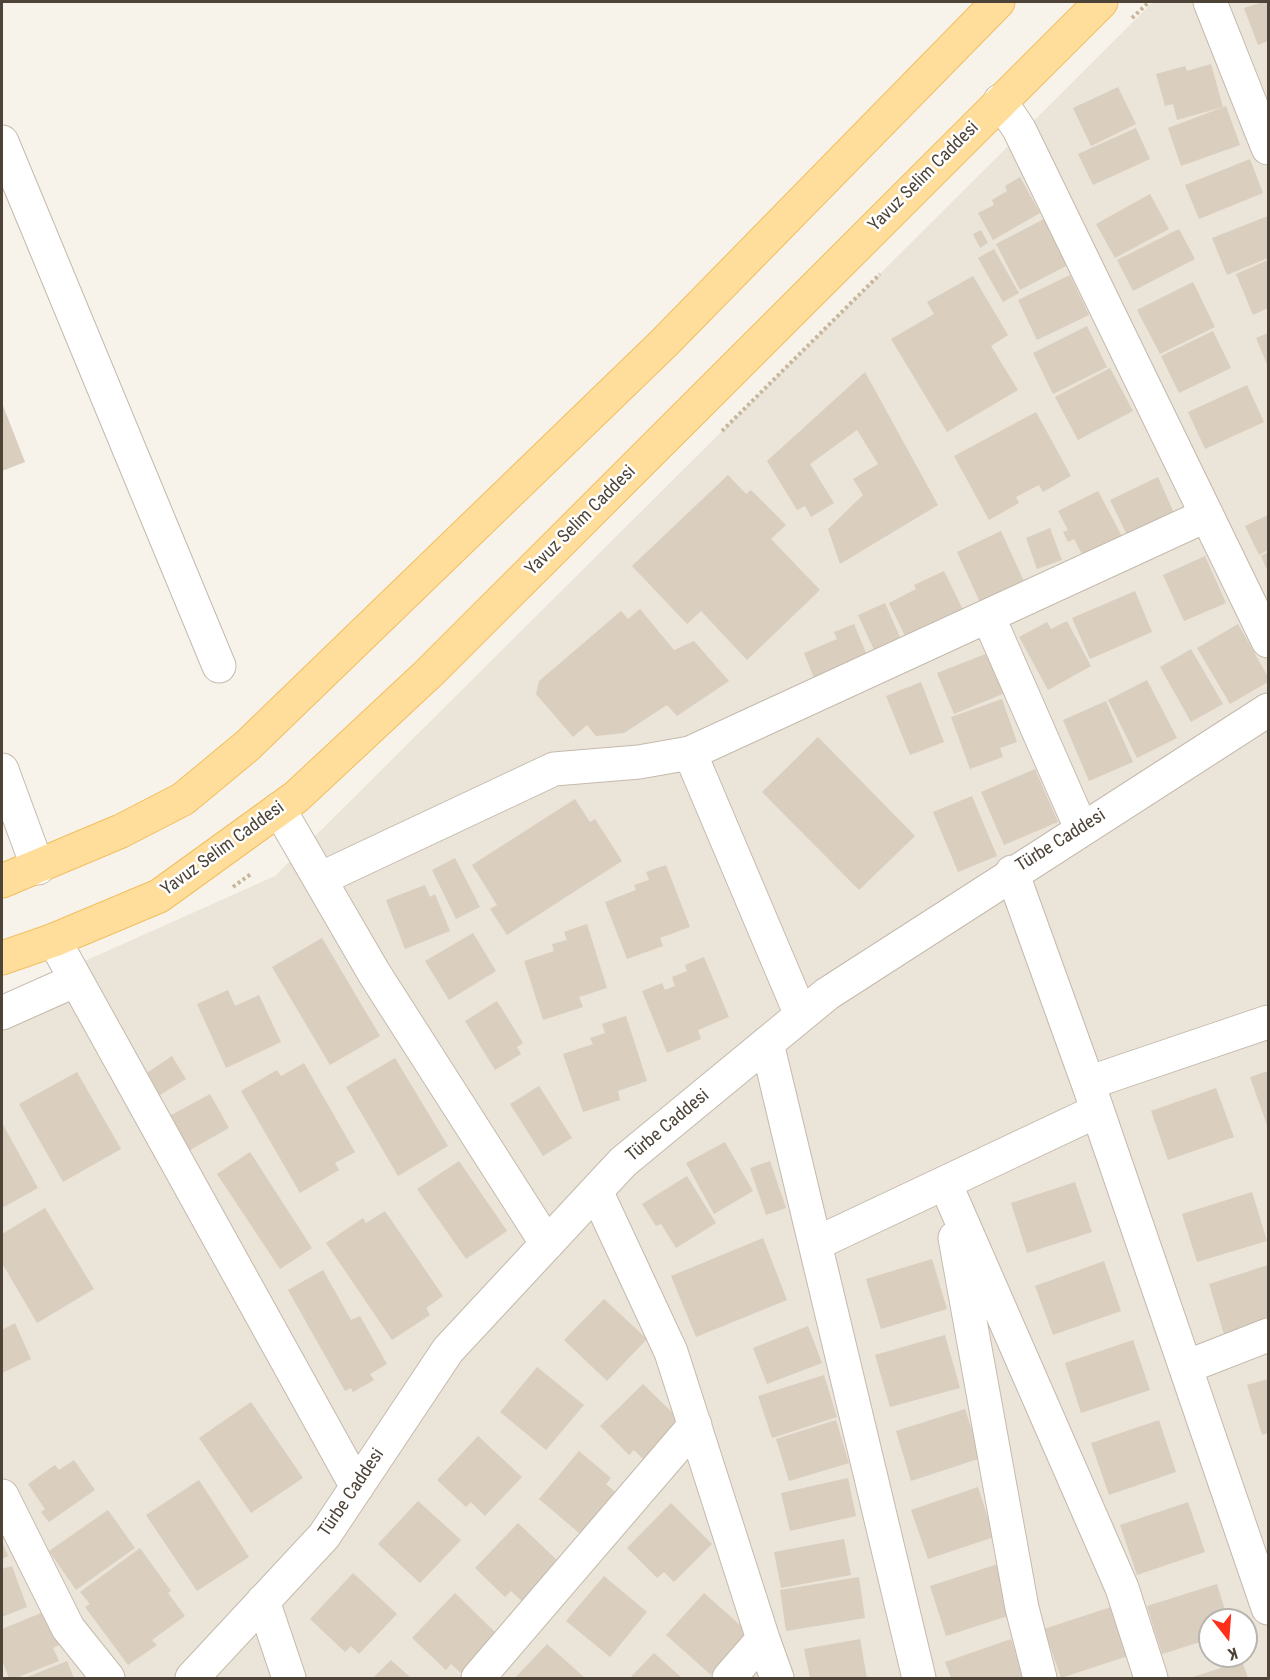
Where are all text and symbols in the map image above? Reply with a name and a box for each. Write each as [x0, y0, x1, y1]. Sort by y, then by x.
street label: Yavuz Selim Caddesi [864, 117, 984, 237]
street label: Yavuz Selim Caddesi [521, 461, 641, 581]
street label: Yavuz Selim Caddesi [157, 797, 289, 901]
street label: Türbe Caddesi [1012, 805, 1110, 877]
street label: Türbe Caddesi [622, 1085, 714, 1167]
street label: Türbe Caddesi [315, 1445, 389, 1541]
north arrow [1198, 1608, 1258, 1668]
text: K [1226, 1643, 1240, 1664]

